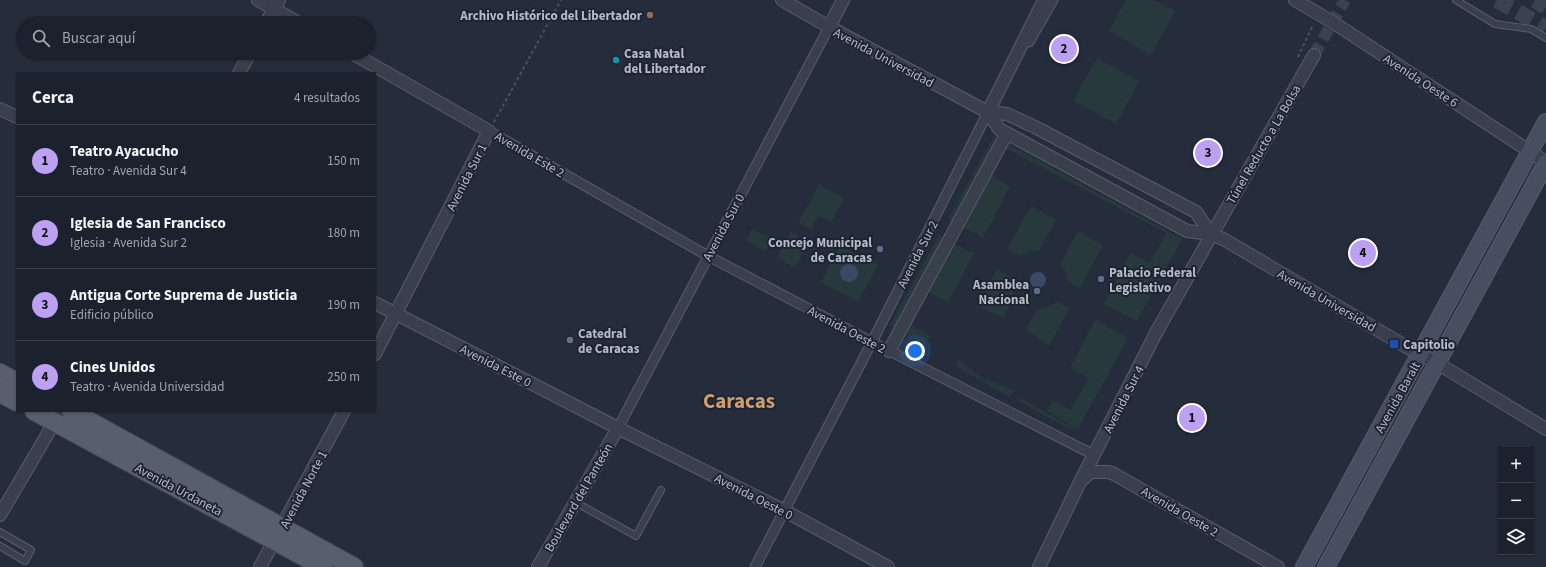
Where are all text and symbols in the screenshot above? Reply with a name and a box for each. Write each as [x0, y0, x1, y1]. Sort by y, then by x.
place label: Archivo Histórico del Libertador [459, 7, 643, 25]
marker: Archivo Histórico del Libertador [645, 10, 655, 20]
search box [16, 16, 376, 60]
street label: Avenida Universidad [830, 24, 937, 92]
icon: search [30, 27, 52, 49]
text: Buscar aquí [62, 28, 135, 49]
pin: 2 [1051, 34, 1077, 64]
place label: Casa Natal del Libertador [624, 45, 706, 78]
street label: Avenida Oeste 6 [1379, 50, 1461, 112]
marker: Casa Natal del Libertador [611, 55, 621, 65]
street label: Túnel Reducto a La Bolsa [1222, 81, 1305, 208]
text: Cerca [32, 86, 74, 110]
text: 4 resultados [294, 89, 360, 107]
street label: Avenida Este 2 [491, 128, 568, 182]
pin: 3 [1195, 138, 1221, 168]
text: Teatro Ayacucho [70, 141, 179, 162]
street label: Avenida Sur 1 [442, 141, 492, 214]
text: 1 [42, 152, 48, 170]
text: 150 m [327, 152, 360, 170]
text: Teatro · Avenida Sur 4 [70, 162, 187, 180]
street label: Avenida Sur 0 [699, 191, 749, 264]
text: Iglesia de San Francisco [70, 213, 226, 234]
street label: Avenida Sur 2 [893, 218, 943, 291]
text: 2 [42, 224, 48, 242]
text: 180 m [327, 224, 360, 242]
text: Iglesia · Avenida Sur 2 [70, 234, 187, 252]
place label: Concejo Municipal de Caracas [768, 234, 872, 267]
pin: 4 [1350, 238, 1376, 268]
marker: Concejo Municipal de Caracas [875, 244, 885, 254]
place label: Palacio Federal Legislativo [1109, 264, 1196, 297]
street label: Avenida Universidad [1274, 265, 1379, 337]
marker: Palacio Federal Legislativo [1096, 274, 1106, 284]
place label: Asamblea Nacional [972, 276, 1029, 309]
text: Antigua Corte Suprema de Justicia [70, 285, 297, 306]
marker: Asamblea Nacional [1032, 286, 1042, 296]
text: 3 [42, 296, 48, 314]
text: 190 m [327, 296, 360, 314]
street label: Avenida Oeste 2 [804, 302, 889, 358]
text: Edificio público [70, 306, 154, 324]
place label: Catedral de Caracas [578, 325, 640, 358]
marker: Catedral de Caracas [565, 335, 575, 345]
place label: Capitolio [1403, 336, 1455, 354]
marker: Capitolio [1388, 338, 1400, 350]
street label: Avenida Este 0 [457, 340, 534, 392]
your location [905, 341, 925, 361]
text: Cines Unidos [70, 357, 155, 378]
street label: Avenida Baralt [1371, 358, 1425, 436]
street label: Avenida Sur 4 [1099, 362, 1149, 436]
text: 4 [42, 368, 48, 386]
text: 250 m [327, 368, 360, 386]
text: Teatro · Avenida Universidad [70, 378, 224, 396]
district label: Caracas [703, 386, 775, 416]
pin: 1 [1179, 403, 1205, 433]
street label: Boulevard del Panteón [540, 440, 617, 555]
street label: Avenida Norte 1 [276, 447, 332, 532]
map controls [1498, 447, 1534, 555]
button: + [1498, 447, 1534, 483]
street label: Avenida Urdaneta [132, 459, 225, 521]
street label: Avenida Oeste 0 [711, 469, 796, 524]
street label: Avenida Oeste 2 [1138, 483, 1221, 541]
button: − [1498, 483, 1534, 519]
button: layers [1498, 519, 1534, 555]

